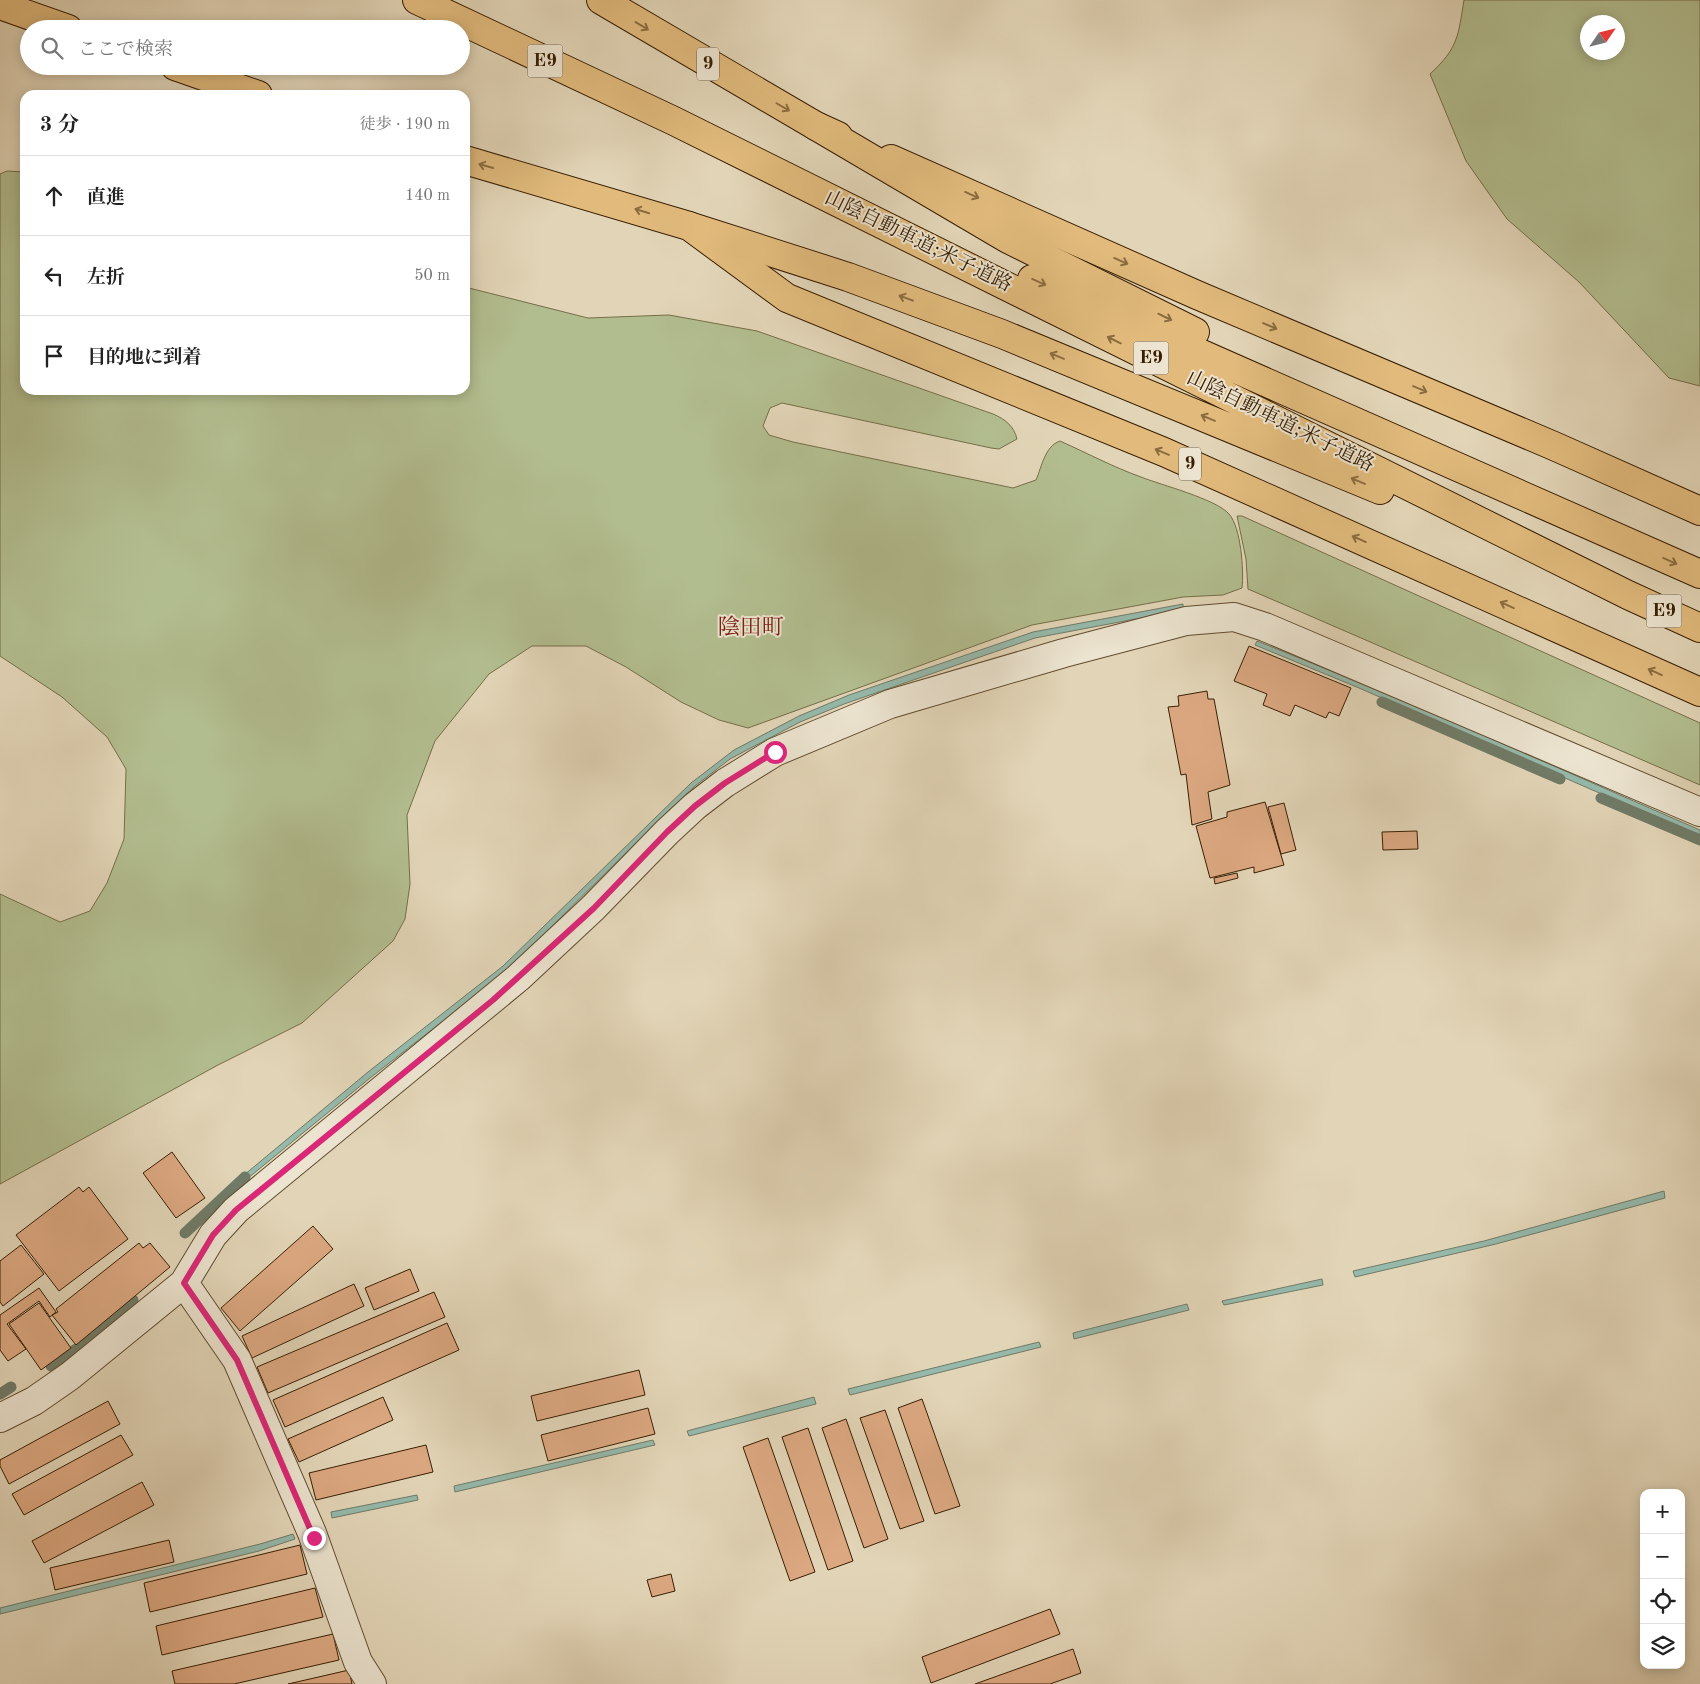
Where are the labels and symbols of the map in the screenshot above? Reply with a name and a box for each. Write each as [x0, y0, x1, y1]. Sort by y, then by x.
north arrow [1580, 15, 1625, 60]
one-way arrow [634, 21, 648, 31]
road number: E9 [528, 44, 562, 78]
road number: 9 [697, 48, 719, 80]
one-way arrow [775, 102, 789, 112]
one-way arrow [479, 160, 495, 170]
street label: 山陰自動車道;米子道路 [821, 186, 1016, 296]
one-way arrow [964, 191, 979, 201]
one-way arrow [635, 206, 651, 216]
one-way arrow [1113, 257, 1128, 267]
one-way arrow [1031, 278, 1046, 287]
one-way arrow [898, 293, 914, 302]
one-way arrow [1158, 312, 1173, 322]
one-way arrow [1262, 321, 1277, 331]
one-way arrow [1107, 335, 1122, 345]
road number: E9 [1134, 342, 1168, 374]
one-way arrow [1050, 351, 1065, 361]
street label: 山陰自動車道;米子道路 [1183, 366, 1378, 476]
one-way arrow [1412, 385, 1427, 395]
one-way arrow [1201, 412, 1216, 422]
one-way arrow [1155, 446, 1170, 456]
road number: 9 [1179, 448, 1201, 480]
one-way arrow [1350, 475, 1365, 484]
one-way arrow [1352, 534, 1367, 544]
one-way arrow [1662, 556, 1677, 566]
road number: E9 [1646, 594, 1682, 628]
one-way arrow [1500, 600, 1515, 610]
district label: 陰田町 [718, 615, 784, 639]
one-way arrow [1648, 666, 1663, 676]
route start [764, 741, 787, 764]
route end [303, 1527, 326, 1550]

